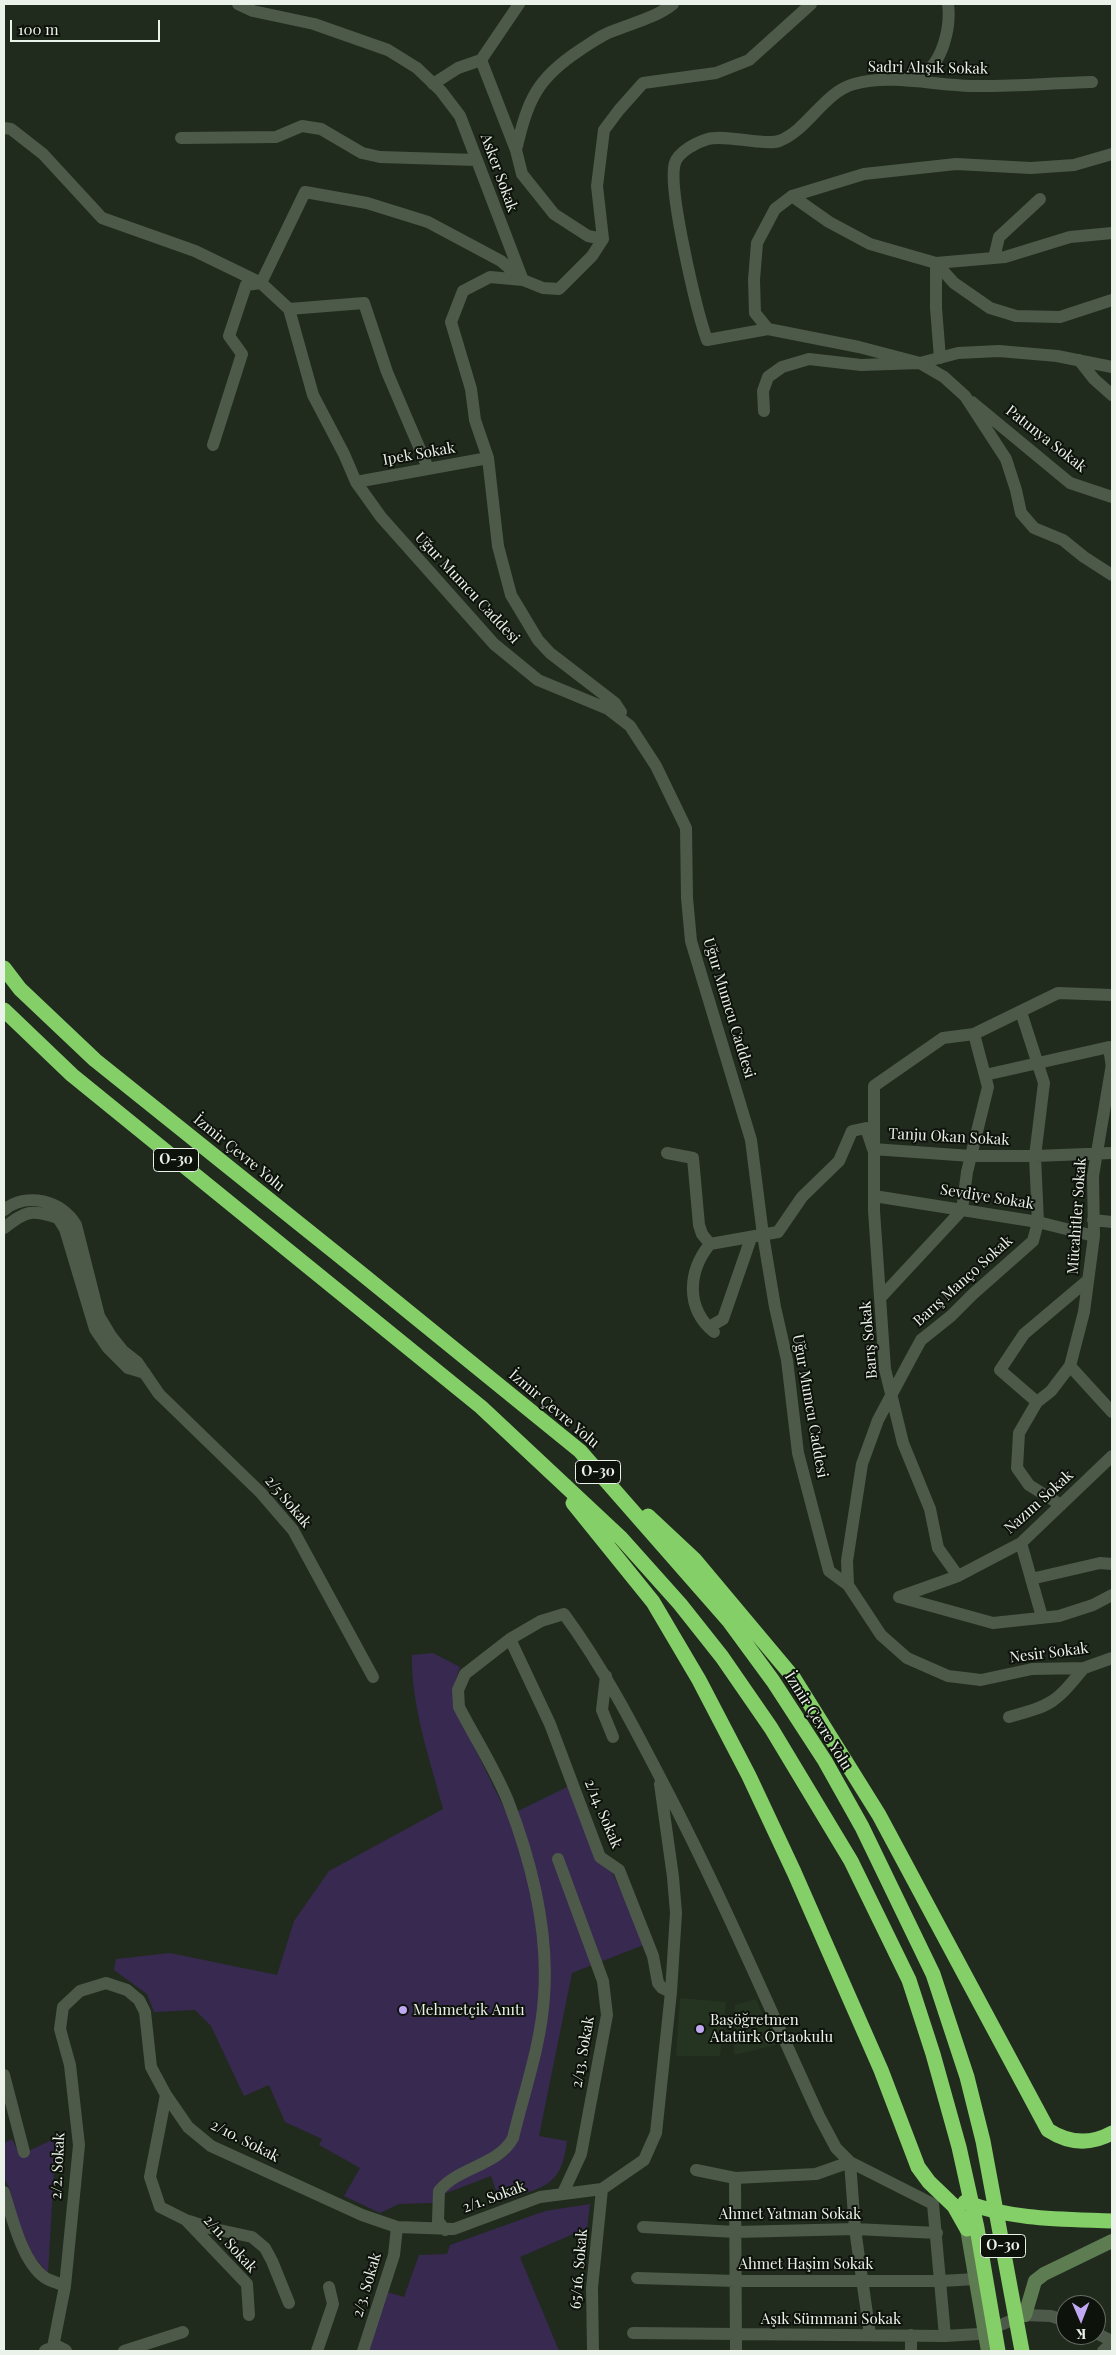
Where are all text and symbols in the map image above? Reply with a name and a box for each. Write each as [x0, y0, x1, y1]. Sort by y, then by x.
scale bar [12, 10, 162, 42]
text: 100 m [18, 19, 59, 39]
street label: Sadri Alışık Sokak [868, 58, 988, 78]
street label: Asker Sokak [477, 131, 521, 215]
street label: Patunya Sokak [1002, 402, 1090, 476]
street label: Ipek Sokak [381, 439, 457, 469]
street label: Uğur Mumcu Caddesi [411, 529, 523, 647]
street label: Uğur Mumcu Caddesi [699, 936, 759, 1080]
street label: İzmir Çevre Yolu [190, 1111, 288, 1195]
street label: Tanju Okan Sokak [888, 1125, 1010, 1149]
road number: O-30 [154, 1148, 198, 1172]
street label: Mücahitler Sokak [1064, 1157, 1090, 1275]
street label: Sevdiye Sokak [939, 1181, 1035, 1213]
street label: Barış Manço Sokak [910, 1232, 1016, 1330]
street label: Barış Sokak [857, 1300, 881, 1380]
street label: Uğur Mumcu Caddesi [789, 1333, 831, 1479]
street label: İzmir Çevre Yolu [505, 1366, 603, 1452]
road number: O-30 [576, 1460, 620, 1484]
street label: Nazım Sokak [1001, 1466, 1077, 1538]
street label: 2/5 Sokak [261, 1472, 315, 1532]
street label: Nesir Sokak [1008, 1639, 1090, 1667]
street label: İzmir Çevre Yolu [781, 1669, 855, 1773]
street label: 2/14. Sokak [580, 1777, 626, 1851]
place label: Mehmetçik Anıtı [413, 2001, 525, 2019]
marker: Mehmetçik Anıtı [397, 2004, 409, 2016]
place label: Başöğretmen Atatürk Ortaokulu [710, 2011, 833, 2046]
street label: 2/13. Sokak [568, 2015, 598, 2089]
marker: Başöğretmen Atatürk Ortaokulu [694, 2023, 706, 2035]
street label: 2/10. Sokak [208, 2116, 282, 2166]
street label: 2/2. Sokak [47, 2132, 69, 2200]
street label: 2/1. Sokak [460, 2177, 528, 2217]
street label: Ahmet Yatman Sokak [719, 2205, 861, 2223]
street label: 2/11. Sokak [199, 2211, 261, 2277]
street label: 65/16. Sokak [567, 2228, 591, 2310]
road number: O-30 [980, 2234, 1026, 2258]
street label: 2/3. Sokak [349, 2250, 385, 2320]
street label: Ahmet Haşim Sokak [738, 2255, 874, 2273]
north arrow [1056, 2295, 1106, 2345]
street label: Aşık Sümmani Sokak [761, 2310, 901, 2328]
text: K [1076, 2325, 1086, 2344]

